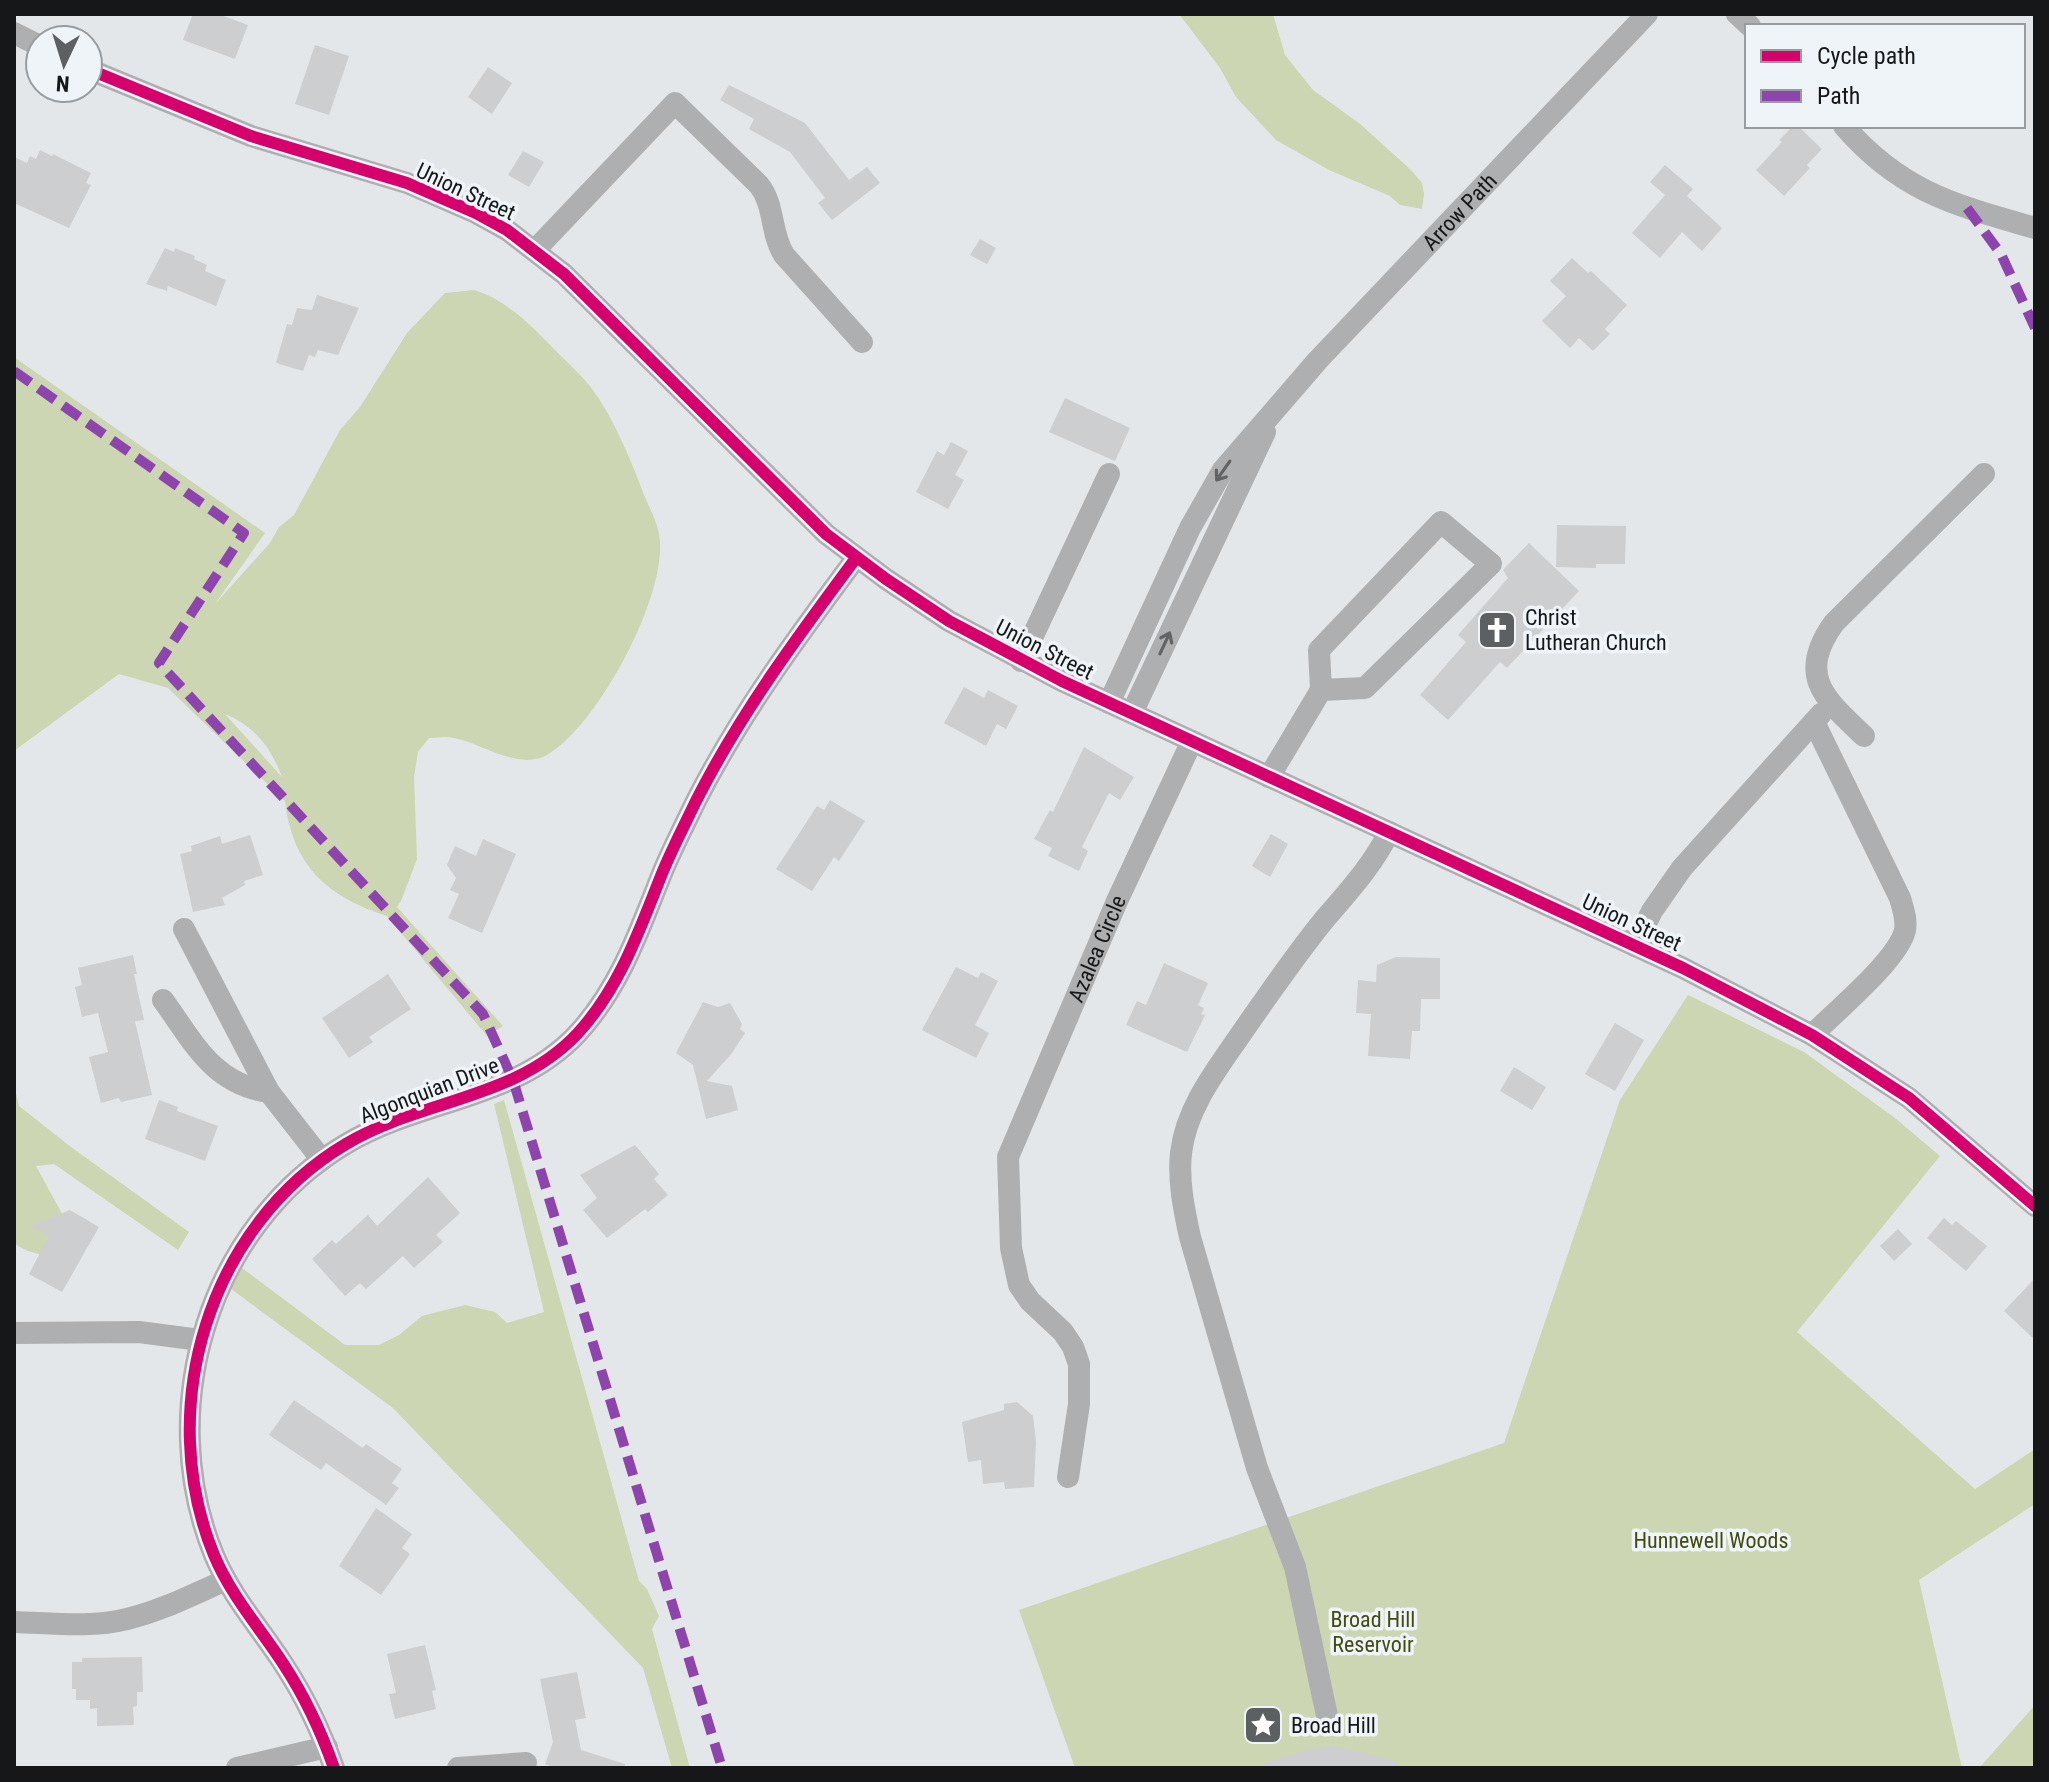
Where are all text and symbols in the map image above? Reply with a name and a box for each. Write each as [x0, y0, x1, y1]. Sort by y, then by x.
north arrow [24, 24, 104, 104]
legend [1745, 24, 2025, 128]
text: Cycle path [1817, 42, 1916, 70]
text: N [55, 71, 70, 96]
text: Path [1817, 82, 1860, 110]
street label: Union Street [412, 158, 519, 225]
street label: Arrow Path [1418, 168, 1502, 255]
one-way arrow [1215, 460, 1232, 482]
place label: Christ Lutheran Church [1525, 605, 1667, 655]
church icon: Christ Lutheran Church [1476, 609, 1518, 651]
street label: Union Street [992, 614, 1098, 685]
one-way arrow [1158, 631, 1173, 655]
street label: Union Street [1578, 889, 1685, 956]
street label: Azalea Circle [1063, 892, 1131, 1006]
street label: Algonquian Drive [356, 1052, 502, 1128]
park label: Hunnewell Woods [1633, 1528, 1789, 1553]
park label: Broad Hill Reservoir [1331, 1607, 1415, 1657]
place icon: Broad Hill [1242, 1704, 1284, 1746]
place label: Broad Hill [1291, 1713, 1376, 1738]

